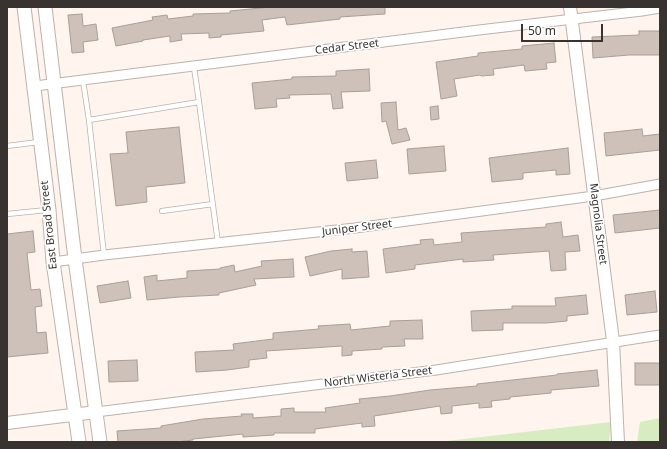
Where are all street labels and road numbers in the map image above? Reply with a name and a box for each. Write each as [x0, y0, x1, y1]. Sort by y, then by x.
street label: Cedar Street [314, 37, 380, 57]
street label: East Broad Street [38, 180, 60, 270]
street label: Magnolia Street [586, 183, 610, 265]
street label: Juniper Street [321, 217, 393, 239]
street label: North Wisteria Street [323, 364, 433, 390]

